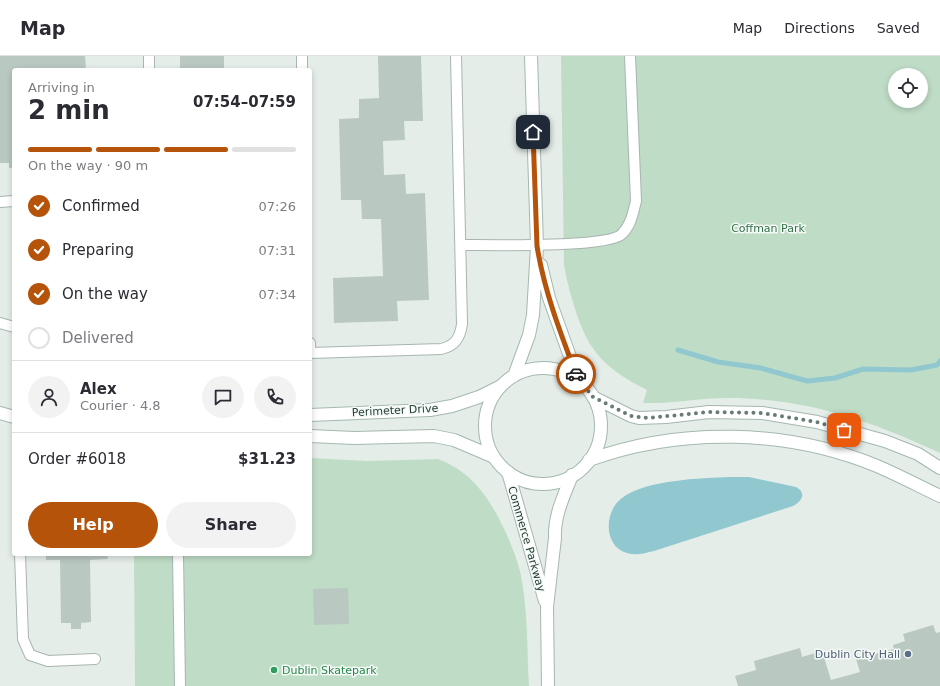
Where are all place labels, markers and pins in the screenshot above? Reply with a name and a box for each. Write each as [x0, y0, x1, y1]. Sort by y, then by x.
pin [516, 115, 550, 149]
pin [827, 413, 861, 447]
place label: Dublin City Hall [815, 648, 900, 661]
marker: Dublin City Hall [903, 649, 913, 659]
place label: Dublin Skatepark [282, 664, 377, 677]
marker: Dublin Skatepark [269, 665, 279, 675]

